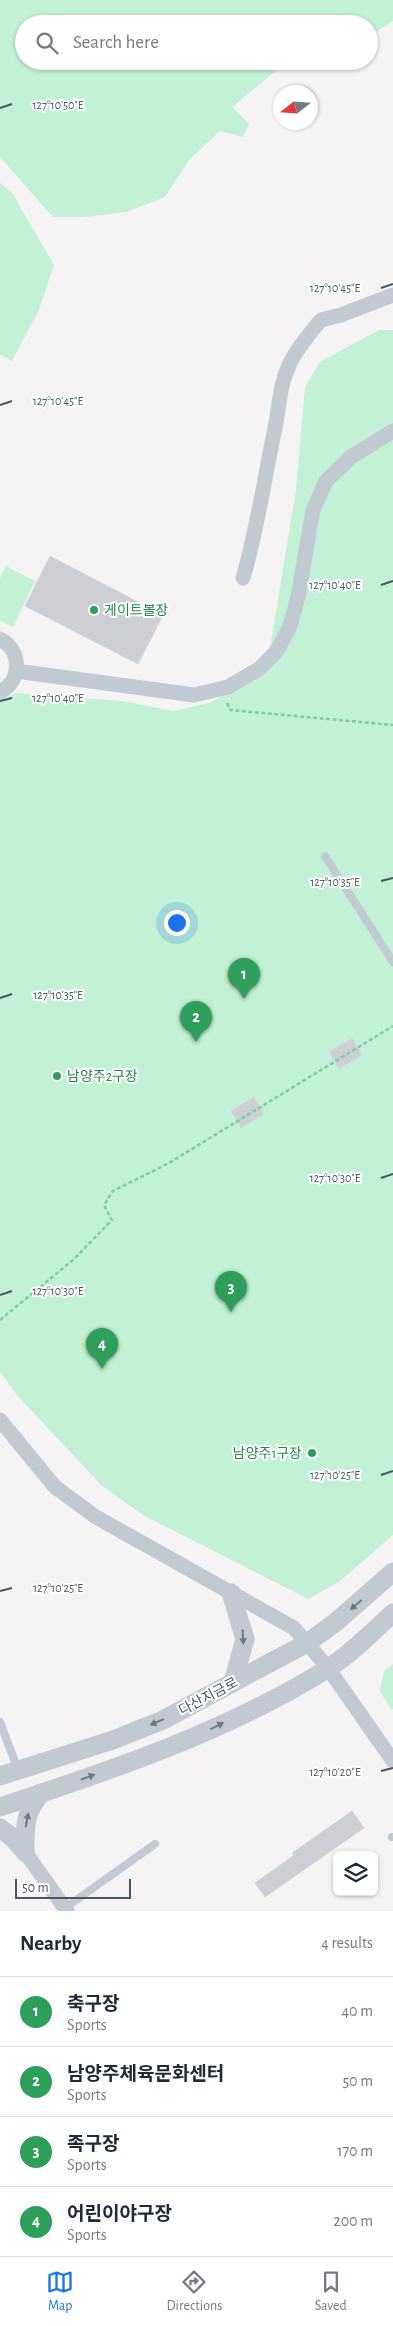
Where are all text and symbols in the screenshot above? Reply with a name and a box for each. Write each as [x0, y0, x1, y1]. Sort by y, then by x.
search box [15, 15, 378, 70]
icon: search [33, 29, 61, 57]
text: Search here [73, 33, 159, 52]
north arrow [273, 85, 318, 130]
text: 127°10'50"E [32, 99, 84, 111]
text: 127°10'45"E [310, 282, 360, 294]
text: 127°10'45"E [33, 395, 83, 407]
text: 127°10'40"E [309, 579, 361, 591]
place label: 게이트볼장 [104, 603, 169, 618]
marker: 게이트볼장 [88, 604, 100, 616]
text: 127°10'40"E [32, 692, 84, 704]
text: 127°10'35"E [310, 876, 360, 888]
your location [164, 910, 190, 936]
pin: 1 [228, 958, 260, 999]
text: 127°10'35"E [33, 989, 83, 1001]
pin: 2 [180, 1001, 212, 1042]
place label: 남양주2구장 [67, 1069, 138, 1084]
marker: 남양주2구장 [51, 1070, 63, 1082]
text: 127°10'30"E [310, 1172, 361, 1184]
pin: 3 [215, 1271, 247, 1312]
text: 127°10'30"E [33, 1285, 84, 1297]
pin: 4 [86, 1328, 118, 1369]
place label: 남양주1구장 [233, 1446, 302, 1461]
marker: 남양주1구장 [306, 1447, 318, 1459]
text: 127°10'25"E [310, 1469, 360, 1481]
text: 127°10'25"E [33, 1582, 83, 1594]
one-way arrow [350, 1599, 363, 1610]
one-way arrow [240, 1630, 248, 1646]
street label: 다산지금로 [176, 1675, 240, 1718]
one-way arrow [150, 1719, 164, 1727]
one-way arrow [210, 1722, 224, 1730]
text: 127°10'20"E [309, 1766, 361, 1778]
one-way arrow [80, 1773, 95, 1780]
one-way arrow [23, 1812, 31, 1828]
map controls [333, 1851, 378, 1896]
button: layers [333, 1851, 378, 1896]
scale bar [15, 1876, 131, 1899]
text: 50 m [22, 1881, 49, 1895]
text: Nearby [20, 1933, 81, 1954]
text: 4 results [321, 1935, 373, 1951]
text: 축구장 [67, 1995, 119, 2014]
text: 1 [33, 2003, 39, 2019]
text: 40 m [341, 2003, 373, 2019]
text: Sports [67, 2017, 107, 2033]
text: 남양주체육문화센터 [67, 2065, 224, 2084]
text: 2 [32, 2073, 40, 2089]
text: 50 m [342, 2073, 373, 2089]
text: Sports [67, 2087, 107, 2103]
text: 족구장 [67, 2135, 119, 2154]
text: 3 [33, 2143, 39, 2159]
text: 170 m [337, 2143, 373, 2159]
text: Sports [67, 2157, 107, 2173]
text: 어린이야구장 [67, 2205, 172, 2224]
text: 4 [32, 2213, 40, 2229]
text: 200 m [333, 2213, 373, 2229]
text: Sports [67, 2227, 107, 2243]
tab: Map [46, 2268, 74, 2315]
tab: Directions [167, 2268, 222, 2315]
tab: Saved [315, 2268, 347, 2315]

